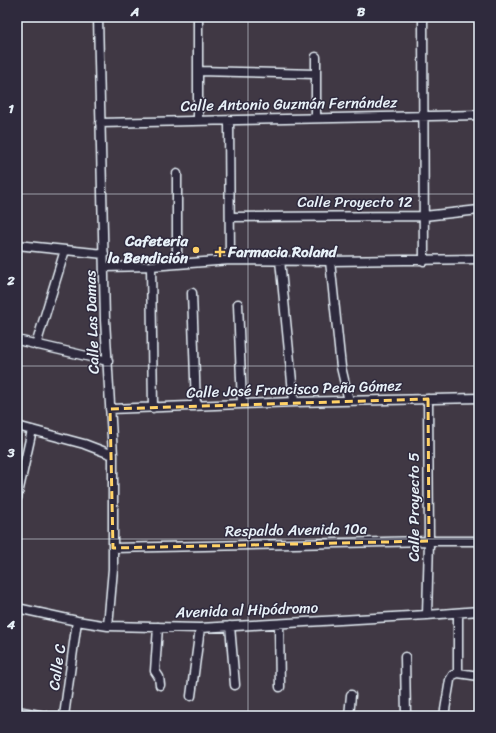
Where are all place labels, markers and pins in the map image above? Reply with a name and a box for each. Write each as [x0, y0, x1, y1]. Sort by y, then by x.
place label: Cafeteria la Bendición [107, 228, 189, 271]
place label: Farmacia Roland [227, 239, 339, 265]
marker: Cafeteria la Bendición [191, 245, 201, 255]
marker: Farmacia Roland [215, 247, 225, 257]

